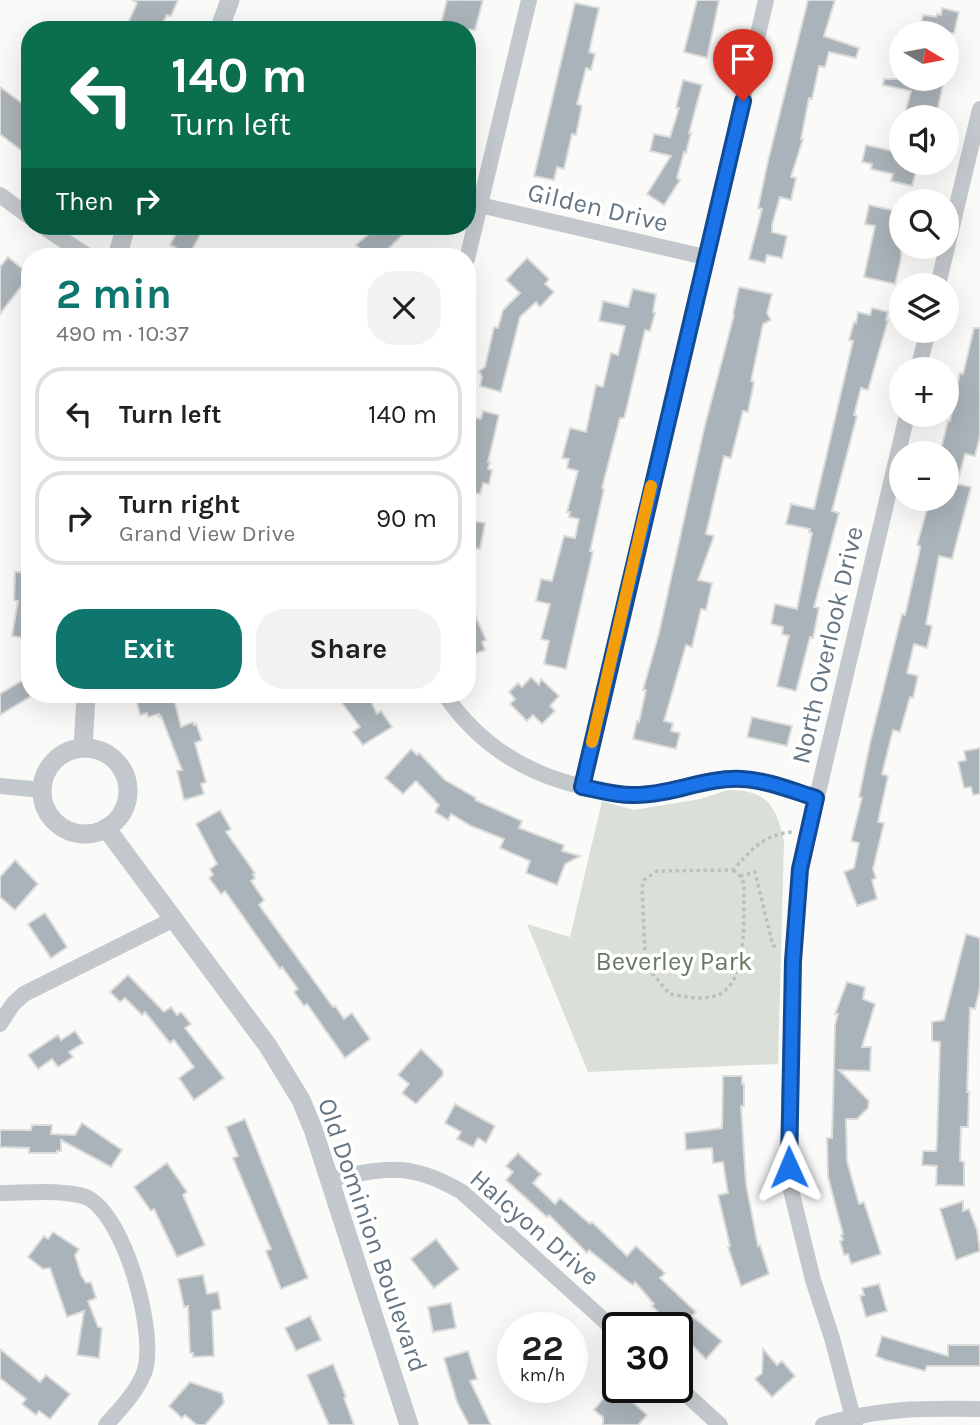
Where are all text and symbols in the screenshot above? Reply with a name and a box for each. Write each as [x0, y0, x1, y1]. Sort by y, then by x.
north arrow [889, 21, 959, 91]
map controls [889, 21, 959, 511]
pin [713, 29, 773, 101]
icon: arrive [724, 40, 762, 78]
text: 140 m [171, 47, 308, 104]
icon: left [56, 49, 147, 140]
button: sound [889, 105, 959, 175]
text: Turn left [171, 106, 291, 143]
street label: Gilden Drive [525, 176, 671, 239]
icon: right [128, 182, 166, 220]
text: Then [56, 186, 114, 217]
button: search [889, 189, 959, 259]
text: 2 min [56, 269, 172, 319]
button: close [367, 271, 441, 345]
button: layers [889, 273, 959, 343]
text: 490 m · 10:37 [56, 320, 189, 347]
button: + [889, 357, 959, 427]
icon: left [60, 395, 98, 433]
text: Turn left [119, 399, 221, 430]
text: 140 m [368, 399, 437, 430]
button: − [889, 441, 959, 511]
text: Turn right [119, 489, 240, 520]
icon: right [60, 499, 98, 537]
text: 90 m [376, 503, 437, 534]
text: Grand View Drive [119, 520, 295, 547]
street label: North Overlook Drive [785, 523, 870, 767]
button: Exit [56, 609, 242, 689]
button: Share [256, 609, 441, 689]
park label: Beverley Park [596, 946, 753, 977]
street label: Old Dominion Boulevard [311, 1094, 434, 1376]
position arrow [752, 1130, 826, 1204]
street label: Halcyon Drive [464, 1163, 606, 1292]
speed limit sign: 30 [602, 1312, 693, 1403]
text: 22 [521, 1328, 564, 1369]
text: km/h [520, 1364, 565, 1386]

